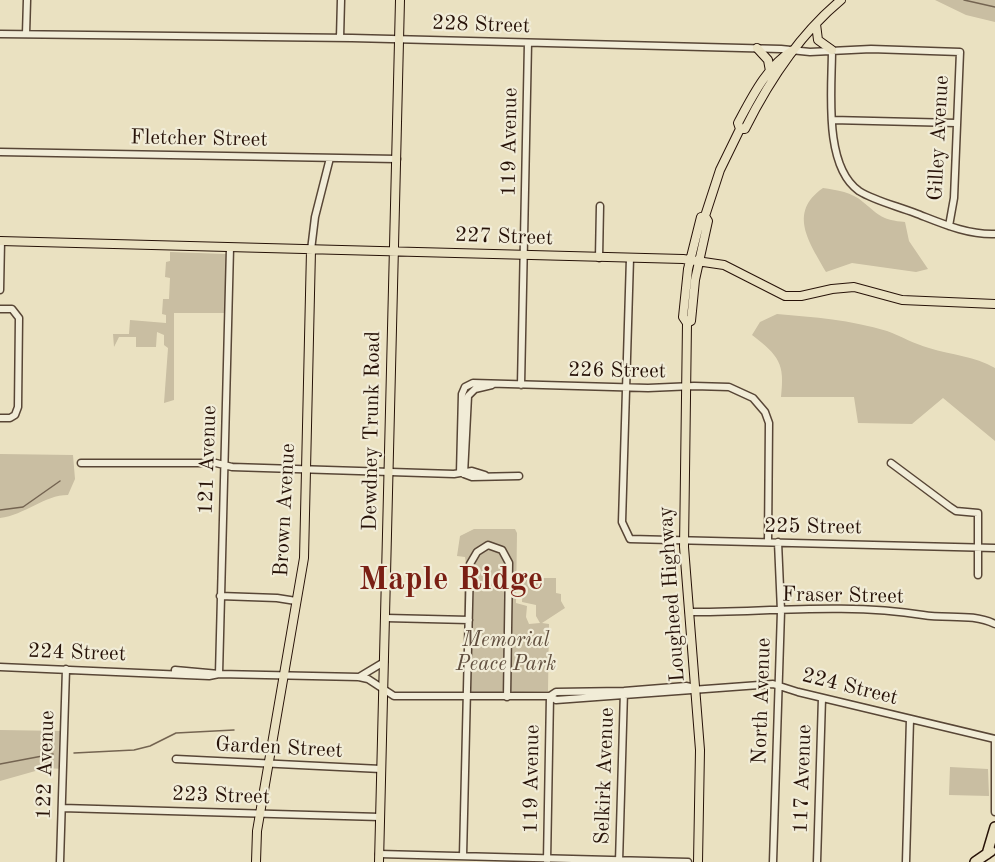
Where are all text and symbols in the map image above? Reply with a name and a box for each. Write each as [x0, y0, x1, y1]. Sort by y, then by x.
street label: 228 Street [432, 11, 530, 39]
street label: Gilley Avenue [923, 75, 955, 201]
street label: 119 Avenue [496, 87, 524, 197]
street label: Fletcher Street [130, 125, 268, 153]
street label: 227 Street [455, 223, 553, 251]
street label: Dewdney Trunk Road [358, 331, 386, 531]
street label: 226 Street [568, 358, 666, 384]
street label: 121 Avenue [194, 405, 222, 515]
street label: Brown Avenue [269, 443, 301, 577]
street label: Lougheed Highway [653, 505, 691, 683]
street label: 225 Street [764, 514, 862, 540]
district label: Maple Ridge [359, 560, 543, 600]
street label: Fraser Street [782, 582, 904, 610]
park label: Memorial Peace Park [456, 627, 556, 677]
street label: North Avenue [747, 637, 777, 765]
street label: 224 Street [28, 639, 126, 667]
street label: 224 Street [799, 663, 901, 711]
street label: Selkirk Avenue [590, 707, 620, 845]
street label: 122 Avenue [32, 710, 60, 820]
street label: 119 Avenue [518, 724, 546, 834]
street label: 117 Avenue [789, 724, 817, 834]
street label: Garden Street [215, 732, 343, 764]
street label: 223 Street [172, 782, 270, 810]

